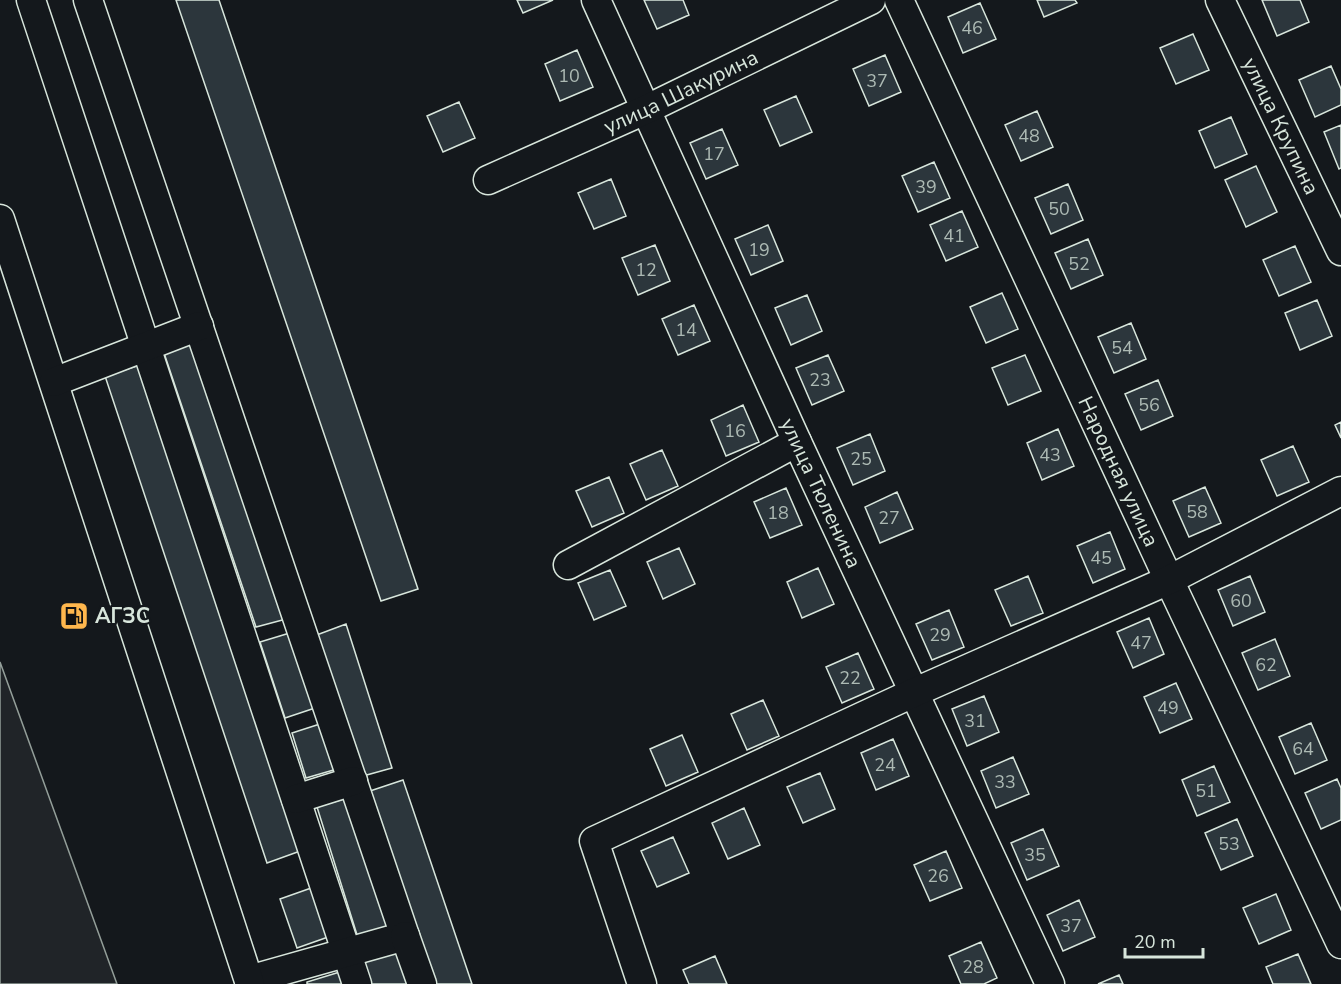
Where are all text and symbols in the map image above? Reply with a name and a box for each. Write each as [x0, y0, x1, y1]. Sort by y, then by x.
house number: 46 [961, 16, 983, 40]
street label: улица Шакурина [599, 43, 763, 141]
street label: улица Крупина [1236, 53, 1326, 199]
house number: 10 [558, 64, 580, 88]
house number: 37 [866, 69, 888, 93]
house number: 48 [1018, 124, 1040, 148]
house number: 17 [703, 142, 725, 166]
house number: 39 [915, 175, 937, 199]
house number: 50 [1048, 197, 1070, 221]
house number: 41 [943, 224, 965, 248]
house number: 19 [748, 238, 770, 262]
house number: 52 [1068, 252, 1090, 276]
house number: 12 [635, 258, 657, 282]
house number: 14 [675, 318, 697, 342]
house number: 54 [1111, 336, 1133, 360]
house number: 23 [809, 368, 831, 392]
street label: Народная улица [1071, 392, 1166, 551]
house number: 56 [1138, 393, 1160, 417]
street label: улица Тюленина [774, 414, 868, 573]
house number: 16 [724, 419, 746, 443]
house number: 43 [1039, 443, 1061, 467]
house number: 25 [850, 447, 872, 471]
house number: 58 [1186, 500, 1208, 524]
house number: 18 [767, 501, 789, 525]
house number: 27 [878, 506, 900, 530]
house number: 45 [1090, 546, 1112, 570]
house number: 60 [1230, 589, 1252, 613]
fuel station icon: АГЗС [58, 600, 90, 632]
place label: АГЗС [95, 602, 150, 630]
house number: 29 [929, 623, 951, 647]
house number: 47 [1130, 631, 1152, 655]
house number: 62 [1255, 653, 1277, 677]
house number: 22 [839, 666, 861, 690]
house number: 49 [1157, 696, 1179, 720]
house number: 31 [964, 709, 986, 733]
house number: 64 [1292, 737, 1314, 761]
house number: 24 [874, 753, 896, 777]
house number: 33 [994, 770, 1016, 794]
house number: 51 [1195, 779, 1217, 803]
house number: 53 [1218, 832, 1240, 856]
house number: 35 [1024, 843, 1046, 867]
house number: 26 [927, 864, 949, 888]
house number: 37 [1060, 914, 1082, 938]
scale bar [1125, 921, 1203, 959]
text: 20 m [1134, 930, 1176, 954]
house number: 28 [962, 955, 984, 979]

